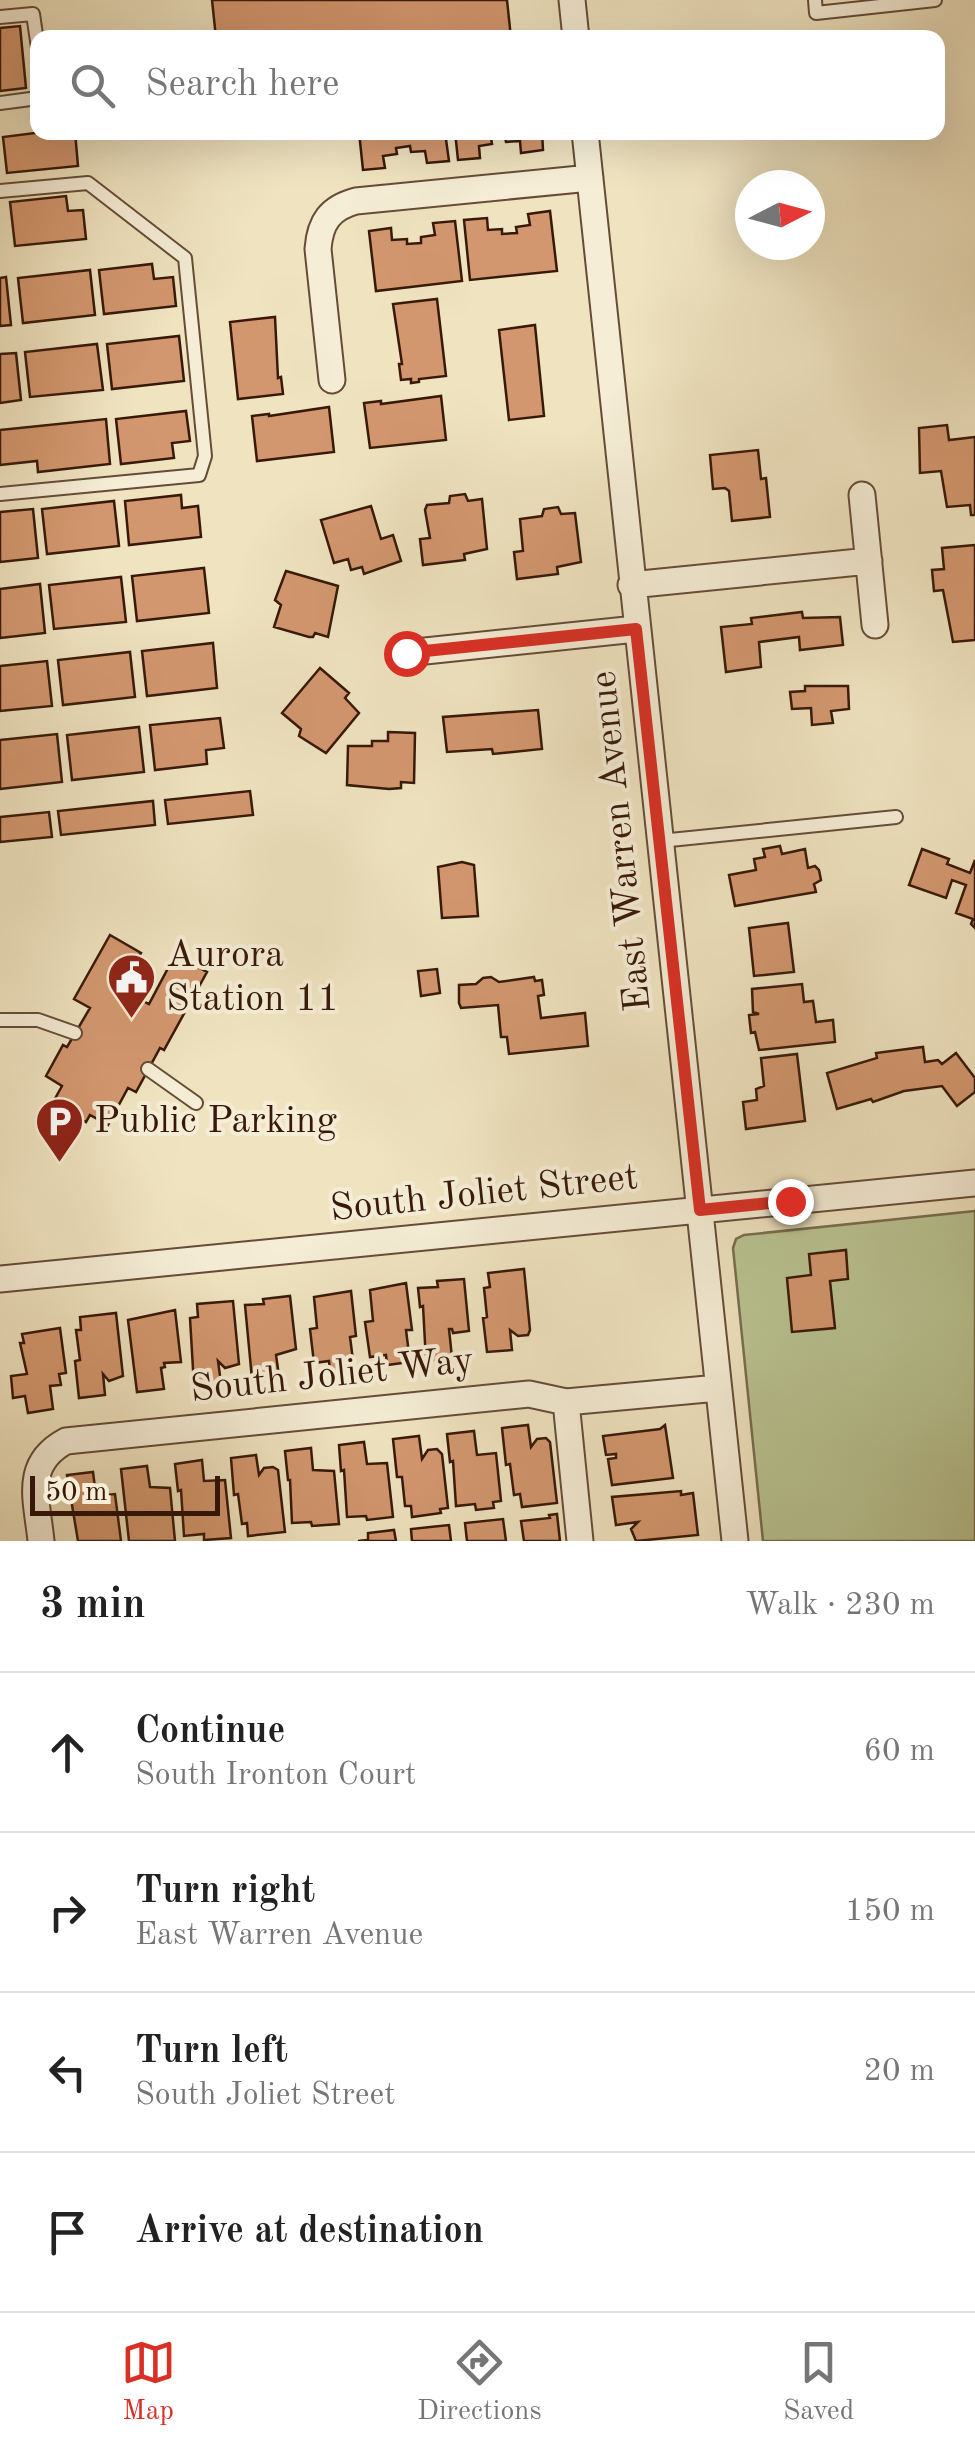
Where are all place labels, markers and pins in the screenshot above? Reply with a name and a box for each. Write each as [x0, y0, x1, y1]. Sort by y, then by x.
place label: Aurora Station 11 [166, 937, 339, 1019]
public building icon: Aurora Station 11 [105, 952, 157, 1020]
parking icon: Public Parking [33, 1096, 85, 1164]
place label: Public Parking [94, 1103, 337, 1141]

